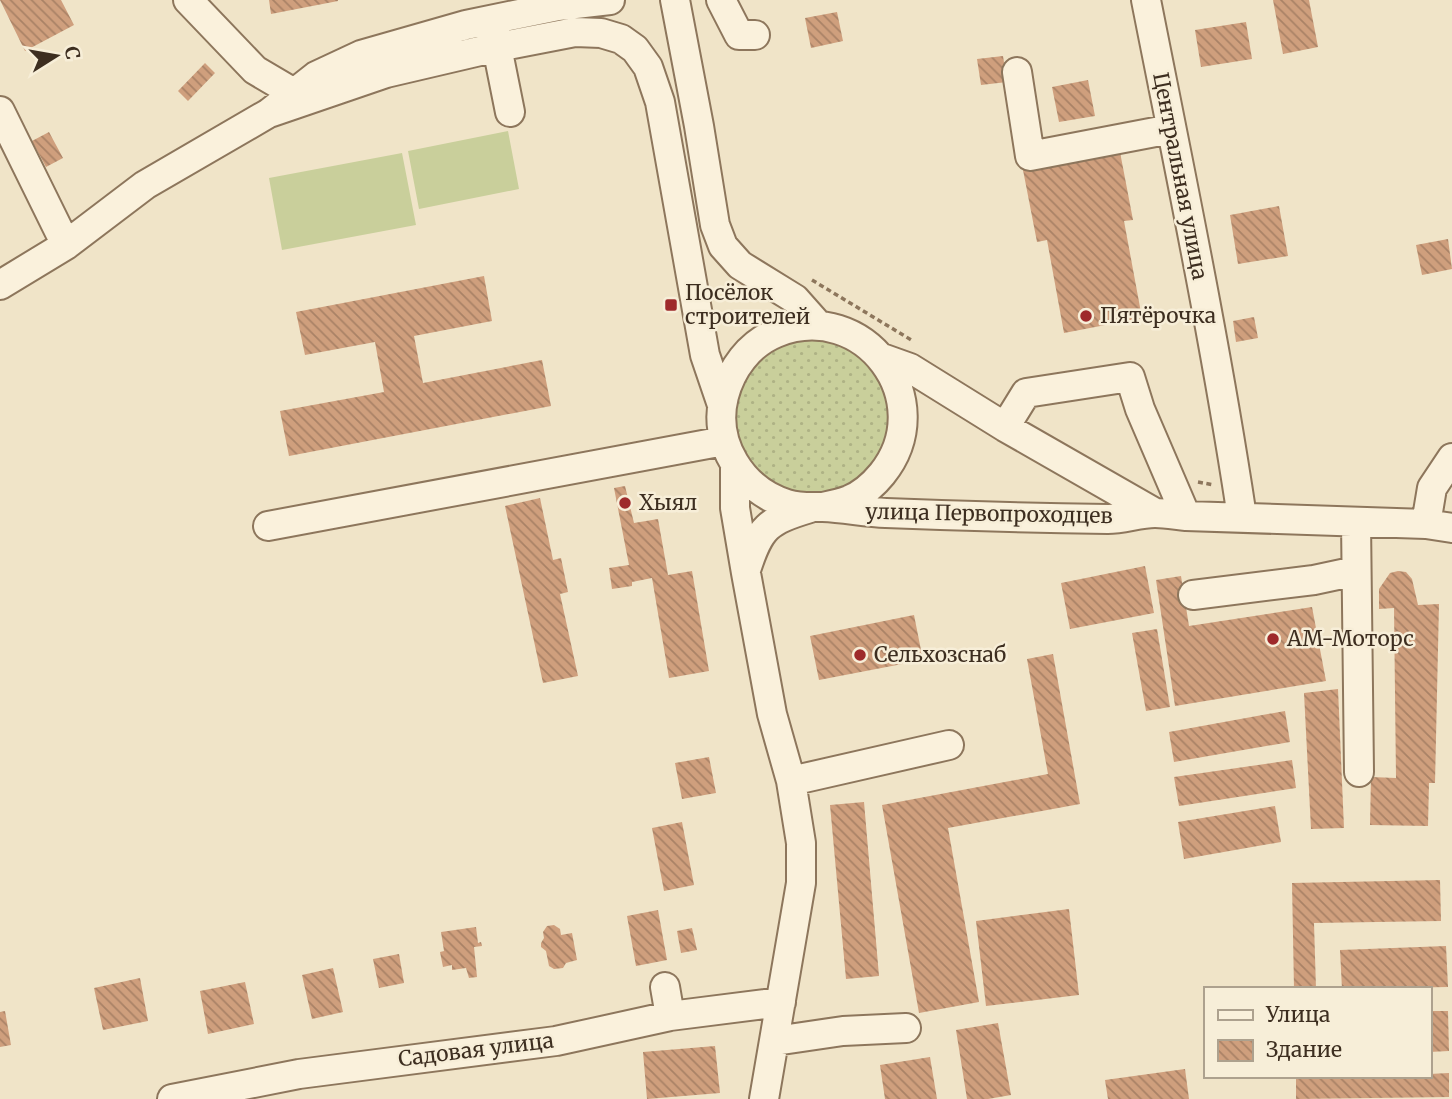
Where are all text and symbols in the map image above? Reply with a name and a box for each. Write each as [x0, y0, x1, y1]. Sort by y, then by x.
north arrow [21, 21, 91, 91]
text: С [60, 44, 86, 61]
street label: Центральная улица [1147, 70, 1214, 282]
place label: Посёлок строителей [685, 279, 810, 330]
marker: Посёлок строителей [663, 297, 679, 313]
place label: Пятёрочка [1100, 302, 1216, 329]
marker: Пятёрочка [1078, 308, 1094, 324]
place label: Хыял [639, 489, 697, 516]
marker: Хыял [617, 495, 633, 511]
street label: улица Первопроходцев [865, 498, 1113, 529]
place label: АМ-Моторс [1286, 625, 1414, 652]
marker: АМ-Моторс [1265, 631, 1281, 647]
place label: Сельхозснаб [874, 641, 1006, 668]
marker: Сельхозснаб [852, 647, 868, 663]
legend [1204, 987, 1431, 1078]
text: Улица [1265, 1001, 1330, 1028]
street label: Садовая улица [397, 1027, 555, 1072]
text: Здание [1266, 1036, 1342, 1063]

